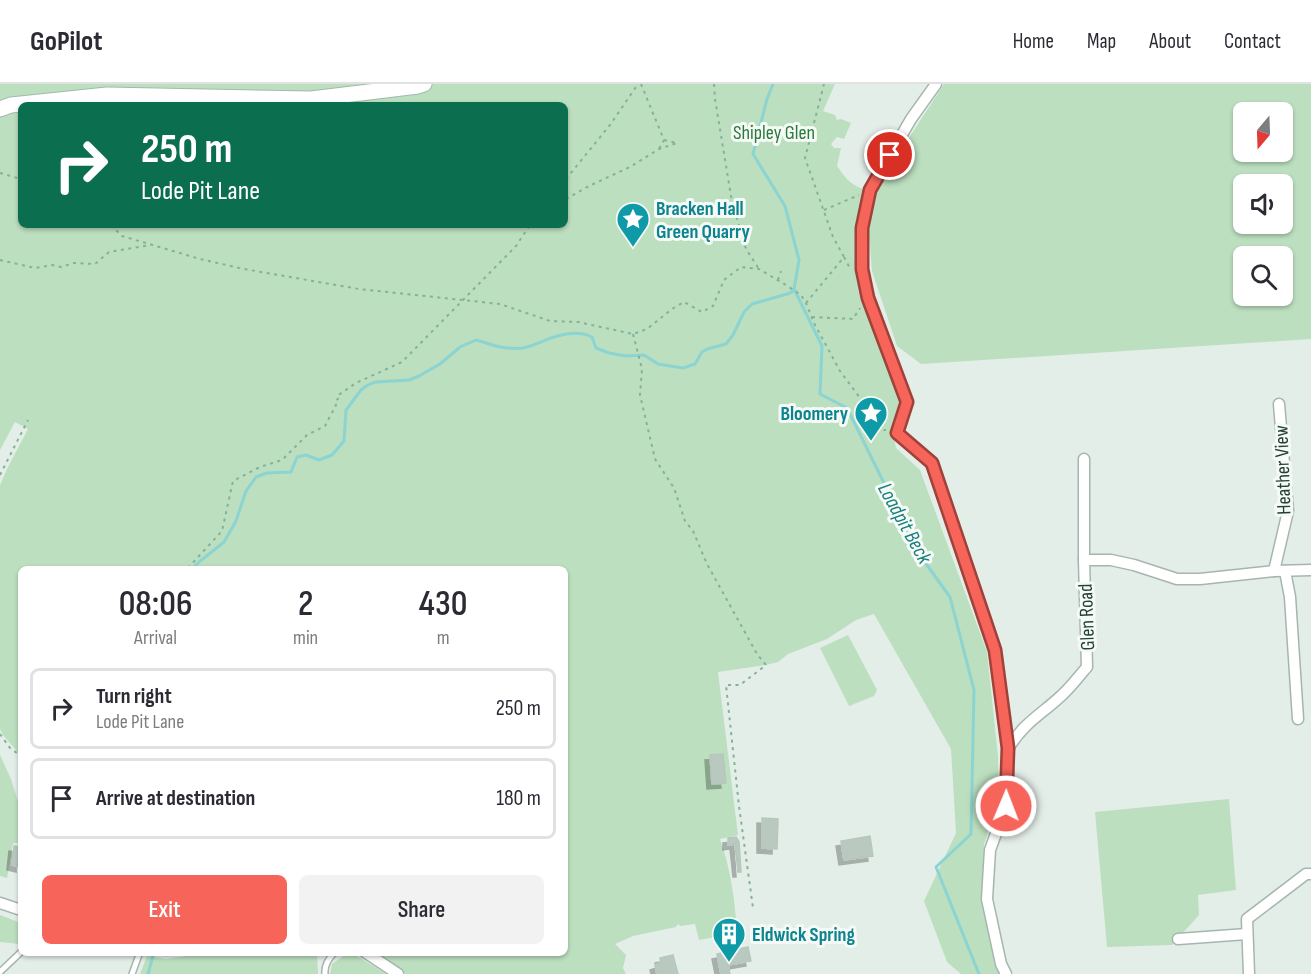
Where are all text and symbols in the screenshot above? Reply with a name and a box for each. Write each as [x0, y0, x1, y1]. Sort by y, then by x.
text: GoPilot [30, 25, 102, 58]
text: Home [1013, 29, 1054, 54]
text: Map [1087, 29, 1116, 54]
text: About [1149, 29, 1191, 54]
text: Contact [1224, 29, 1281, 54]
north arrow [1233, 102, 1293, 162]
map controls [1233, 102, 1293, 306]
park label: Shipley Glen [733, 121, 815, 145]
text: 250 m [141, 124, 232, 175]
icon: right [42, 126, 120, 204]
pin [864, 129, 915, 180]
icon: arrive [873, 138, 906, 171]
button: sound [1233, 174, 1293, 234]
text: Lode Pit Lane [141, 175, 260, 207]
place label: Bracken Hall Green Quarry [656, 197, 750, 244]
place icon: Bracken Hall Green Quarry [615, 201, 651, 248]
button: search [1233, 246, 1293, 306]
place icon: Bloomery [853, 395, 889, 442]
place label: Bloomery [781, 402, 849, 426]
street label: Heather View [1269, 425, 1297, 515]
water label: Loadpit Beck [872, 479, 937, 569]
text: 08:06 [119, 583, 192, 626]
text: 2 [298, 583, 313, 626]
text: 430 [419, 583, 467, 626]
street label: Glen Road [1074, 583, 1100, 651]
text: Arrival [134, 626, 177, 650]
text: min [293, 626, 318, 650]
text: m [437, 626, 450, 650]
text: Turn right [96, 683, 172, 710]
icon: right [45, 692, 78, 725]
text: 250 m [496, 695, 541, 722]
text: Lode Pit Lane [96, 710, 184, 734]
position arrow [974, 774, 1038, 838]
icon: arrive [45, 782, 78, 815]
text: Arrive at destination [96, 785, 255, 812]
text: 180 m [496, 785, 541, 812]
button: Exit [42, 875, 287, 944]
button: Share [299, 875, 544, 944]
building icon: Eldwick Spring [711, 916, 747, 963]
place label: Eldwick Spring [752, 923, 855, 947]

